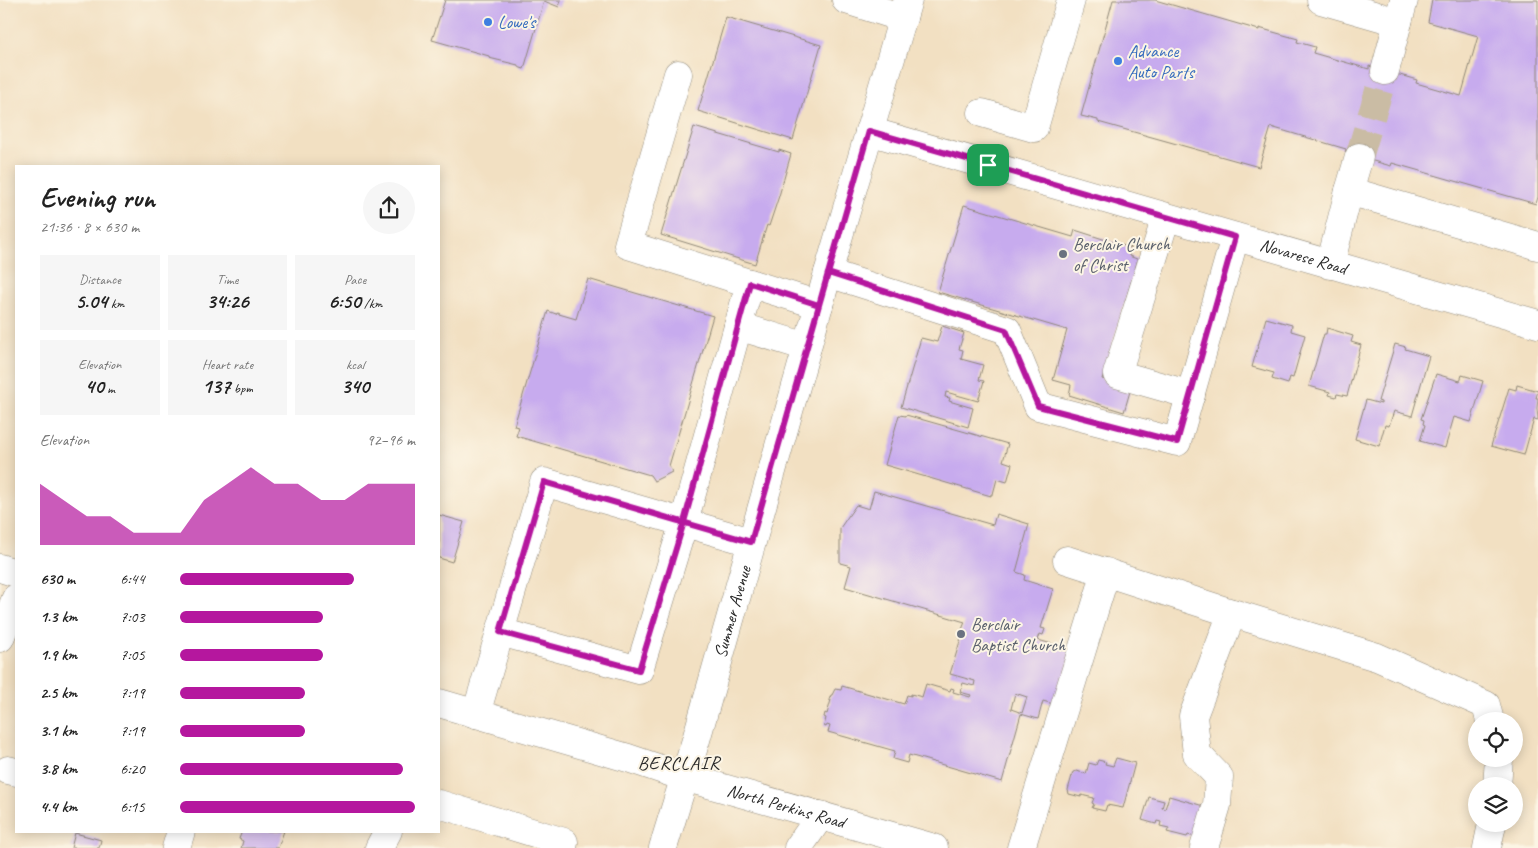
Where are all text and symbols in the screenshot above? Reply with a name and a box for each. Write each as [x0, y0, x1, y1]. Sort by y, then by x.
place label: Lowe's [498, 11, 537, 33]
marker: Lowe's [482, 16, 494, 28]
place label: Advance Auto Parts [1128, 40, 1196, 83]
marker: Advance Auto Parts [1112, 55, 1124, 67]
pin [967, 144, 1009, 186]
icon: arrive [974, 151, 1002, 179]
text: Evening run [40, 180, 155, 215]
button: share [363, 182, 415, 234]
text: 21:36 · 8 × 630 m [40, 217, 139, 237]
place label: Berclair Church of Christ [1073, 233, 1171, 276]
street label: Novarese Road [1257, 233, 1352, 280]
marker: Berclair Church of Christ [1057, 248, 1069, 260]
text: Distance [79, 271, 121, 288]
text: Time [217, 271, 238, 288]
text: Pace [344, 271, 366, 288]
text: 5.04 [75, 288, 107, 314]
text: 34:26 [206, 288, 249, 314]
text: 6:50 [328, 288, 361, 314]
text: km [107, 295, 124, 312]
text: /km [361, 295, 382, 312]
text: Elevation [78, 356, 121, 373]
text: Heart rate [202, 356, 253, 373]
text: kcal [346, 356, 364, 373]
text: 40 [85, 373, 104, 399]
text: 137 [202, 373, 230, 399]
text: 340 [341, 373, 369, 399]
text: m [104, 380, 115, 397]
text: bpm [230, 380, 253, 397]
text: Elevation [40, 430, 89, 450]
text: 92–96 m [366, 430, 415, 450]
street label: Summer Avenue [709, 562, 756, 660]
text: 630 m [40, 569, 75, 589]
text: 6:44 [120, 569, 145, 589]
text: 1.3 km [40, 607, 77, 627]
text: 7:03 [120, 607, 145, 627]
place label: Berclair Baptist Church [971, 613, 1066, 656]
marker: Berclair Baptist Church [955, 628, 967, 640]
text: 1.9 km [40, 645, 77, 665]
text: 7:05 [120, 645, 145, 665]
text: 2.5 km [40, 683, 77, 703]
text: 7:19 [120, 683, 145, 703]
map controls [1468, 712, 1523, 832]
button: locate [1468, 712, 1523, 767]
text: 3.1 km [40, 721, 77, 741]
text: 7:19 [120, 721, 145, 741]
district label: BERCLAIR [638, 751, 722, 775]
text: 3.8 km [40, 759, 77, 779]
text: 6:20 [120, 759, 145, 779]
button: layers [1468, 777, 1523, 832]
street label: North Perkins Road [725, 779, 850, 834]
text: 4.4 km [40, 797, 77, 817]
text: 6:15 [120, 797, 145, 817]

